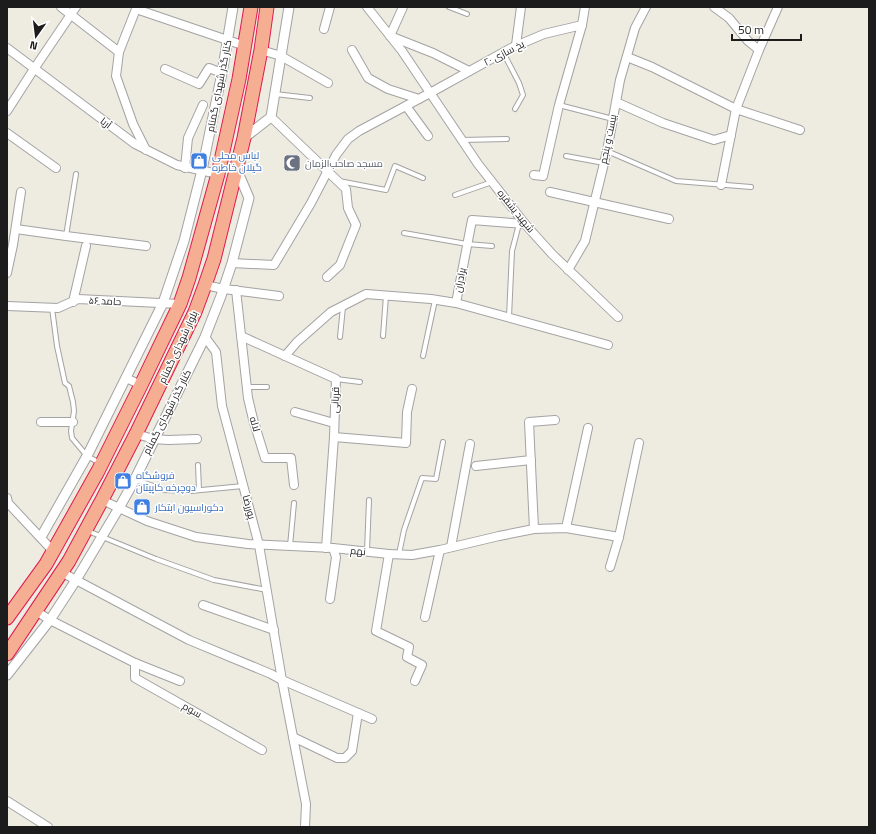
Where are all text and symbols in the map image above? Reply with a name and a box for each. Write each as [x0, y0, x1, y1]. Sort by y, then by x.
north arrow [16, 16, 56, 56]
scale bar [732, 16, 801, 42]
text: 50 m [738, 20, 764, 39]
street label: یخ سازی ۲۰ [481, 36, 527, 70]
text: N [28, 37, 39, 54]
street label: کنار گذر شهدای گمنام [203, 39, 235, 133]
street label: بیست و پنجم [595, 113, 621, 165]
street label: آریا [97, 114, 115, 132]
place label: لباس محلی گیلان خاطره [212, 148, 262, 175]
shop icon: لباس محلی گیلان خاطره [189, 151, 209, 171]
mosque icon: مسجد صاحب‌الزمان [282, 153, 302, 173]
place label: مسجد صاحب‌الزمان [305, 156, 383, 171]
street label: شهید یشقره [494, 186, 538, 236]
street label: برادران [450, 266, 470, 294]
street label: حامد ۵۶ [88, 293, 122, 309]
street label: بلوار شهدای گمنام [155, 308, 201, 386]
street label: کنار گذر شهدای گمنام [139, 367, 195, 457]
street label: قربانی [327, 387, 343, 413]
street label: لاله [246, 415, 264, 433]
place label: فروشگاه دوچرخه کاپیتان [136, 468, 196, 495]
shop icon: فروشگاه دوچرخه کاپیتان [113, 471, 133, 491]
street label: پوررضا [239, 493, 260, 521]
shop icon: دکوراسیون ابتکار [132, 497, 152, 517]
place label: دکوراسیون ابتکار [154, 500, 224, 515]
street label: نهم [349, 543, 367, 559]
street label: سوم [179, 698, 205, 722]

